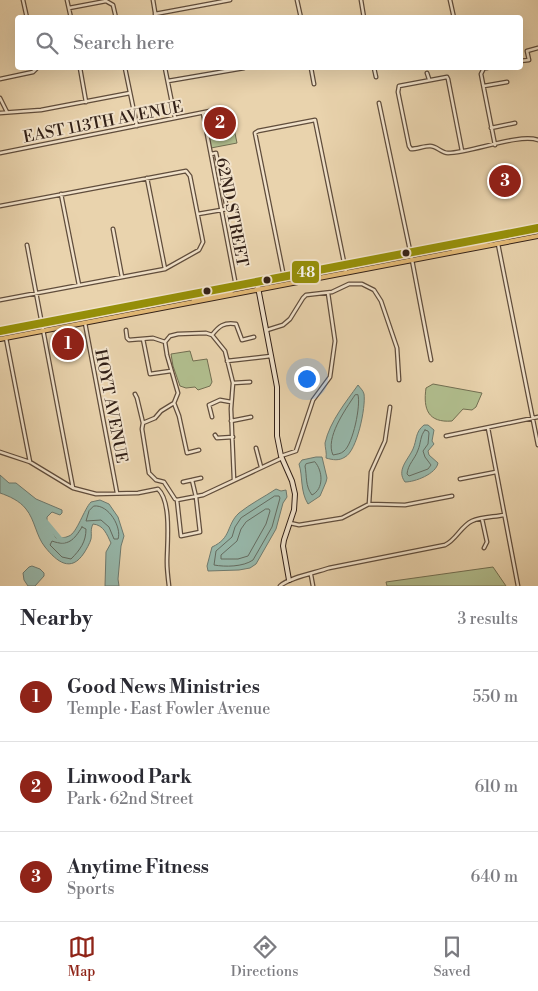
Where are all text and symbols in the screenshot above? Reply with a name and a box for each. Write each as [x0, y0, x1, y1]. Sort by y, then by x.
search box [15, 15, 523, 70]
icon: search [33, 29, 61, 57]
text: Search here [73, 31, 174, 55]
street label: EAST 113TH AVENUE [22, 97, 185, 147]
pin: 2 [204, 104, 236, 142]
street label: 62ND STREET [212, 156, 252, 269]
pin: 3 [489, 162, 521, 200]
unlabelled marker [401, 248, 411, 258]
line badge: 48 [291, 260, 320, 284]
text: 48 [297, 264, 315, 282]
unlabelled marker [262, 275, 272, 285]
unlabelled marker [202, 286, 212, 296]
pin: 1 [52, 325, 84, 363]
street label: HOYT AVENUE [90, 347, 132, 465]
your location [294, 366, 320, 392]
text: Nearby [20, 606, 93, 632]
text: 3 results [457, 609, 518, 629]
text: Good News Ministries [67, 675, 260, 699]
text: 1 [32, 687, 40, 707]
text: 550 m [472, 687, 518, 707]
text: Temple · East Fowler Avenue [67, 699, 270, 719]
text: Linwood Park [67, 765, 192, 789]
text: 2 [31, 777, 41, 797]
text: 610 m [474, 777, 518, 797]
text: Park · 62nd Street [67, 789, 194, 809]
text: Anytime Fitness [67, 855, 209, 879]
text: 3 [31, 867, 41, 887]
text: 640 m [471, 867, 518, 887]
text: Sports [67, 879, 114, 899]
tab: Map [68, 933, 96, 981]
tab: Directions [231, 933, 298, 981]
tab: Saved [434, 933, 470, 981]

